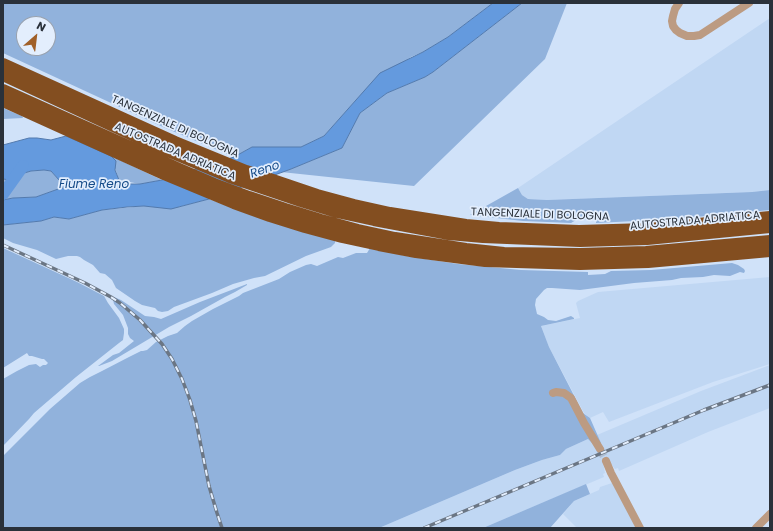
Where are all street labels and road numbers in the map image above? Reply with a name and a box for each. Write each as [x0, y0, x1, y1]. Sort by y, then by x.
street label: TANGENZIALE DI BOLOGNA [109, 93, 241, 161]
street label: AUTOSTRADA ADRIATICA [112, 120, 238, 184]
street label: TANGENZIALE DI BOLOGNA [471, 206, 609, 224]
street label: AUTOSTRADA ADRIATICA [629, 209, 761, 233]

